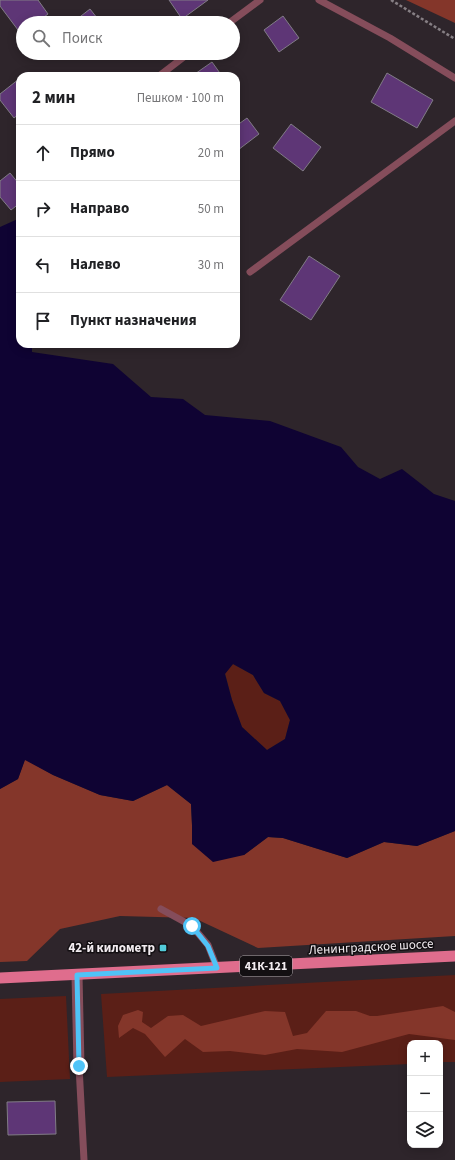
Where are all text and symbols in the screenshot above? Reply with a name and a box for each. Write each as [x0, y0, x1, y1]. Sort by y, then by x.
search box [16, 16, 240, 60]
icon: search [30, 27, 52, 49]
text: Поиск [62, 28, 103, 49]
text: 2 мин [32, 86, 75, 110]
text: Пешком · 100 m [137, 89, 224, 107]
icon: ahead [32, 142, 54, 164]
text: Прямо [70, 142, 115, 163]
text: 20 m [198, 144, 224, 162]
icon: right [32, 198, 54, 220]
text: Направо [70, 198, 129, 219]
text: 50 m [198, 200, 224, 218]
icon: left [32, 254, 54, 276]
text: Налево [70, 254, 121, 275]
text: 30 m [198, 256, 224, 274]
icon: arrive [32, 310, 54, 332]
text: Пункт назначения [70, 310, 197, 331]
route start [183, 917, 201, 935]
street label: Ленинградское шоссе [308, 935, 434, 959]
place label: 42-й километр [68, 939, 155, 957]
marker: 42-й километр [158, 943, 168, 953]
road number: 41К-121 [240, 956, 292, 976]
map controls [407, 1040, 443, 1148]
button: + [407, 1040, 443, 1076]
route end [70, 1057, 88, 1075]
button: − [407, 1076, 443, 1112]
button: layers [407, 1112, 443, 1148]

